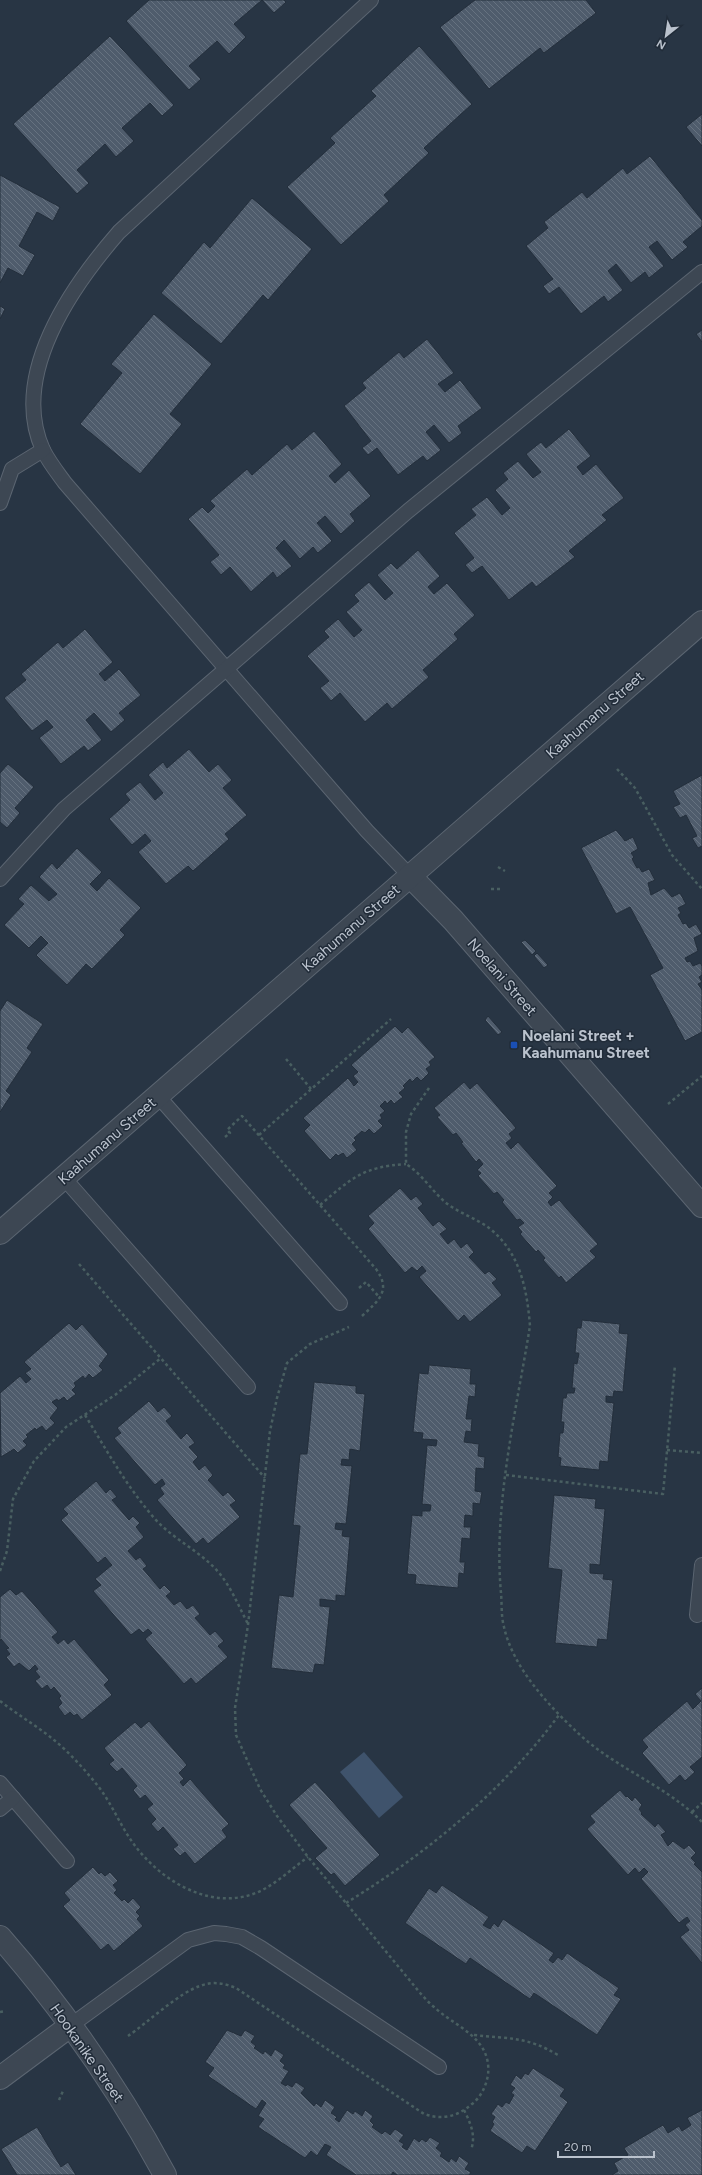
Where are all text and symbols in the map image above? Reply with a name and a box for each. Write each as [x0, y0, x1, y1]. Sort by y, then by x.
north arrow [646, 16, 686, 56]
text: N [654, 36, 668, 52]
street label: Kaahumanu Street [542, 667, 648, 762]
street label: Kaahumanu Street [298, 880, 404, 975]
street label: Noelani Street [463, 934, 541, 1020]
place label: Noelani Street + Kaahumanu Street [522, 1027, 650, 1062]
marker: Noelani Street + Kaahumanu Street [509, 1040, 519, 1050]
street label: Kaahumanu Street [54, 1093, 160, 1188]
street label: Hookanike Street [46, 2000, 128, 2106]
scale bar [558, 2133, 654, 2159]
text: 20 m [564, 2140, 592, 2154]

